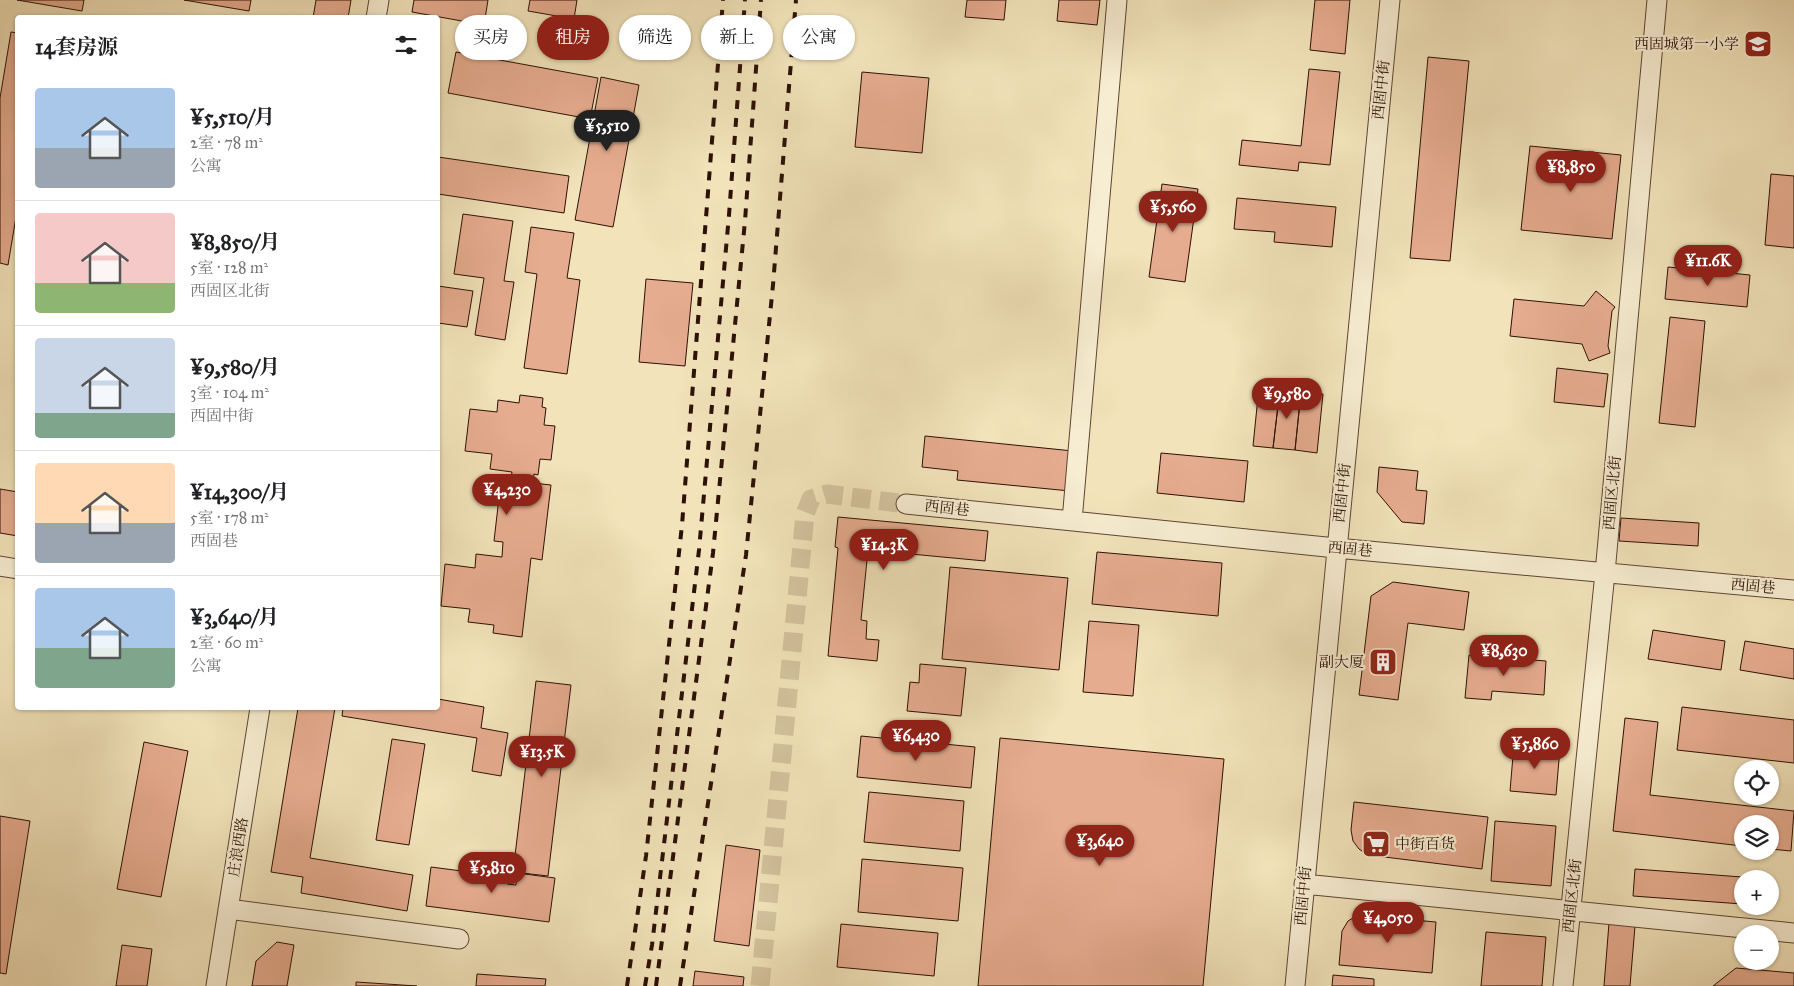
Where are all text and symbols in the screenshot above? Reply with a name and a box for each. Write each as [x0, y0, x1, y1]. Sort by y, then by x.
chip: 买房 [455, 15, 527, 60]
chip: 租房 [537, 15, 609, 60]
chip: 筛选 [619, 15, 691, 60]
chip: 新上 [701, 15, 773, 60]
chip: 公寓 [783, 15, 855, 60]
school or university icon: 西固城第一小学 [1743, 29, 1773, 59]
icon: filters [392, 31, 420, 59]
text: 14套房源 [35, 34, 118, 60]
place label: 西固城第一小学 [1634, 35, 1739, 53]
street label: 西固中街 [1369, 59, 1393, 121]
text: ¥5,510/月 [190, 104, 275, 130]
icon: home [75, 108, 135, 168]
pin: ¥5,510 [566, 110, 648, 152]
text: ¥5,510 [585, 116, 629, 135]
text: 2室 · 78 m² [190, 133, 263, 152]
pin: ¥8,850 [1530, 150, 1612, 193]
text: 公寓 [190, 156, 222, 175]
text: ¥8,850 [1547, 157, 1595, 176]
pin: ¥5,560 [1132, 190, 1214, 233]
text: ¥5,560 [1150, 197, 1196, 216]
text: ¥8,850/月 [190, 229, 280, 255]
icon: home [75, 233, 135, 293]
pin: ¥11.6K [1667, 244, 1749, 287]
text: ¥11.6K [1685, 251, 1731, 270]
text: 5室 · 128 m² [190, 258, 268, 277]
text: 西固区北街 [190, 281, 270, 300]
text: ¥9,580/月 [190, 354, 280, 380]
icon: home [75, 358, 135, 418]
pin: ¥9,580 [1246, 378, 1328, 420]
text: 3室 · 104 m² [190, 383, 269, 402]
text: ¥9,580 [1263, 384, 1311, 403]
text: 西固中街 [190, 406, 254, 425]
street label: 西固区北街 [1600, 455, 1624, 531]
street label: 西固中街 [1330, 462, 1354, 524]
pin: ¥4,230 [466, 474, 548, 516]
text: ¥14,300/月 [190, 479, 289, 505]
text: ¥4,230 [483, 480, 531, 499]
icon: home [75, 483, 135, 543]
street label: 西固巷 [924, 497, 970, 519]
text: 5室 · 178 m² [190, 508, 269, 527]
pin: ¥14.3K [843, 528, 925, 571]
text: 西固巷 [190, 531, 238, 550]
text: ¥14.3K [860, 535, 908, 554]
street label: 西固巷 [1327, 538, 1373, 560]
street label: 西固巷 [1730, 575, 1776, 597]
text: ¥3,640/月 [190, 604, 279, 630]
icon: home [75, 608, 135, 668]
text: 2室 · 60 m² [190, 633, 263, 652]
pin: ¥8,630 [1463, 634, 1545, 677]
text: ¥8,630 [1480, 641, 1528, 660]
building icon: 副大厦 [1368, 647, 1398, 677]
place label: 副大厦 [1319, 653, 1364, 671]
text: 公寓 [190, 656, 222, 675]
pin: ¥6,430 [875, 720, 957, 762]
text: ¥6,430 [892, 726, 940, 745]
pin: ¥5,860 [1494, 728, 1576, 770]
text: ¥5,860 [1511, 734, 1559, 753]
pin: ¥13.5K [501, 736, 583, 778]
text: ¥13.5K [519, 742, 565, 761]
map controls [1734, 760, 1779, 970]
button: locate [1734, 760, 1779, 805]
button: layers [1734, 815, 1779, 860]
street label: 庄浪西路 [224, 816, 252, 878]
pin: ¥3,640 [1059, 824, 1141, 867]
supermarket icon: 中街百货 [1361, 829, 1391, 859]
text: ¥3,640 [1076, 831, 1124, 850]
place label: 中街百货 [1395, 835, 1455, 853]
pin: ¥5,810 [451, 852, 533, 894]
text: ¥5,810 [469, 858, 515, 877]
street label: 西固区北街 [1559, 858, 1585, 934]
street label: 西固中街 [1291, 865, 1315, 927]
button: + [1734, 870, 1779, 915]
pin: ¥4,050 [1347, 902, 1429, 944]
text: ¥4,050 [1363, 908, 1413, 927]
button: − [1734, 925, 1779, 970]

